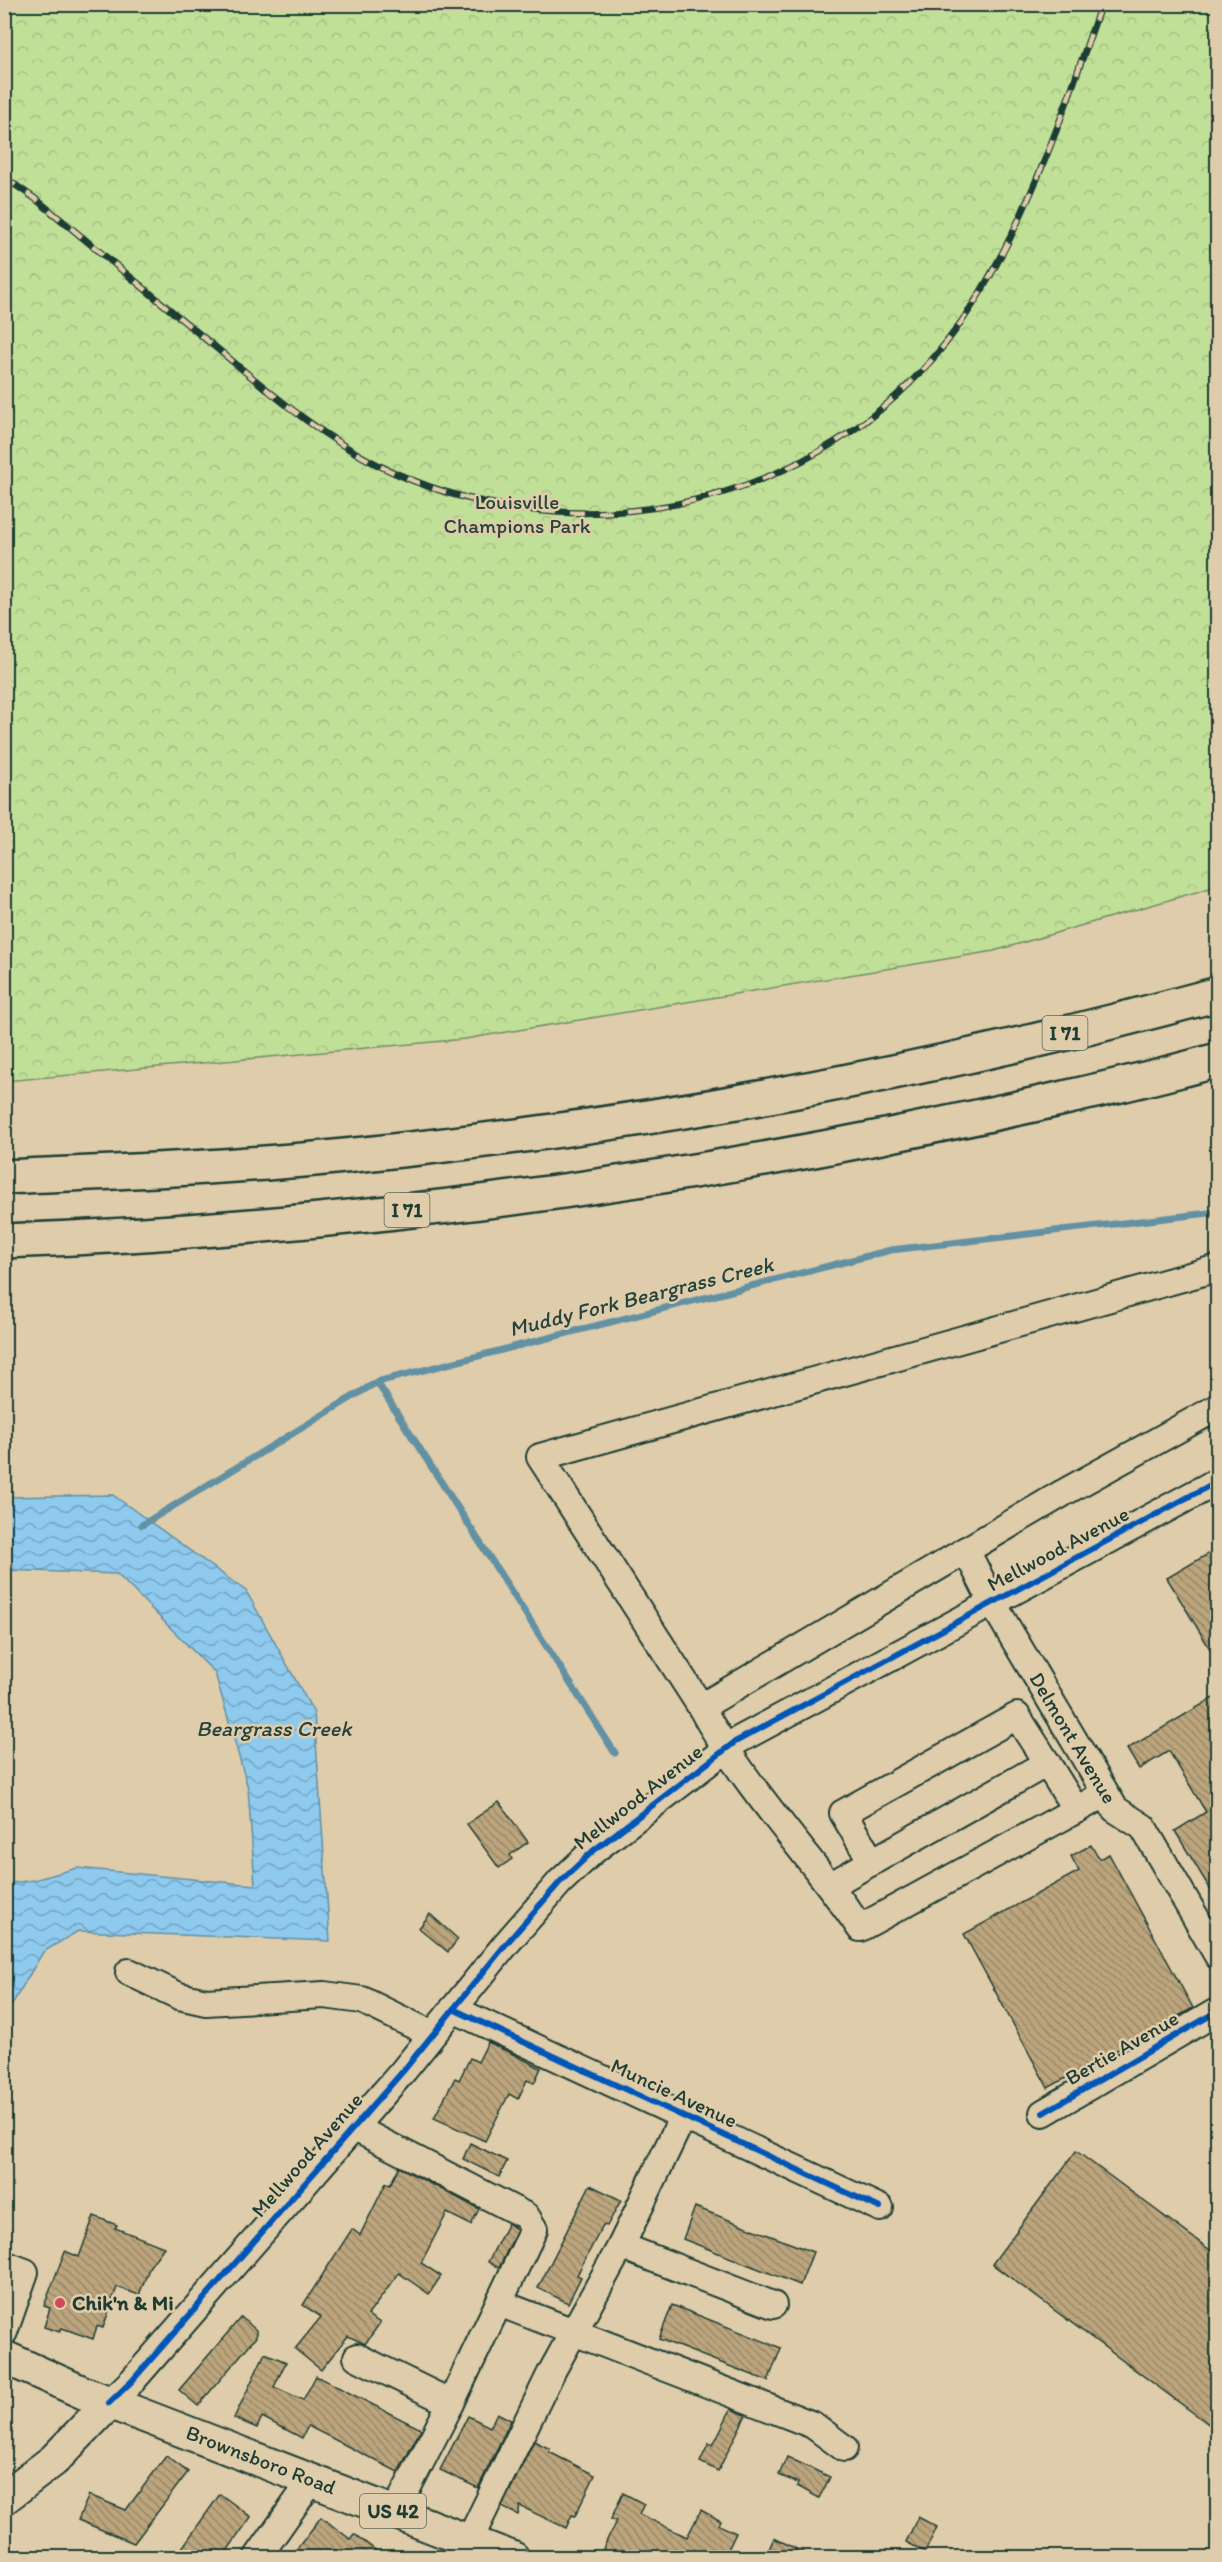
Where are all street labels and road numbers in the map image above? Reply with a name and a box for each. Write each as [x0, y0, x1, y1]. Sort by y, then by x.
road number: I 71 [1042, 1016, 1088, 1050]
road number: I 71 [384, 1193, 430, 1227]
street label: Mellwood Avenue [983, 1501, 1133, 1596]
street label: Delmont Avenue [1024, 1668, 1122, 1808]
street label: Mellwood Avenue [568, 1738, 707, 1855]
street label: Bertie Avenue [1061, 2005, 1183, 2090]
street label: Muncie Avenue [607, 2052, 741, 2133]
street label: Mellwood Avenue [246, 2087, 368, 2222]
street label: Brownsboro Road [183, 2419, 340, 2500]
road number: US 42 [360, 2494, 426, 2528]

